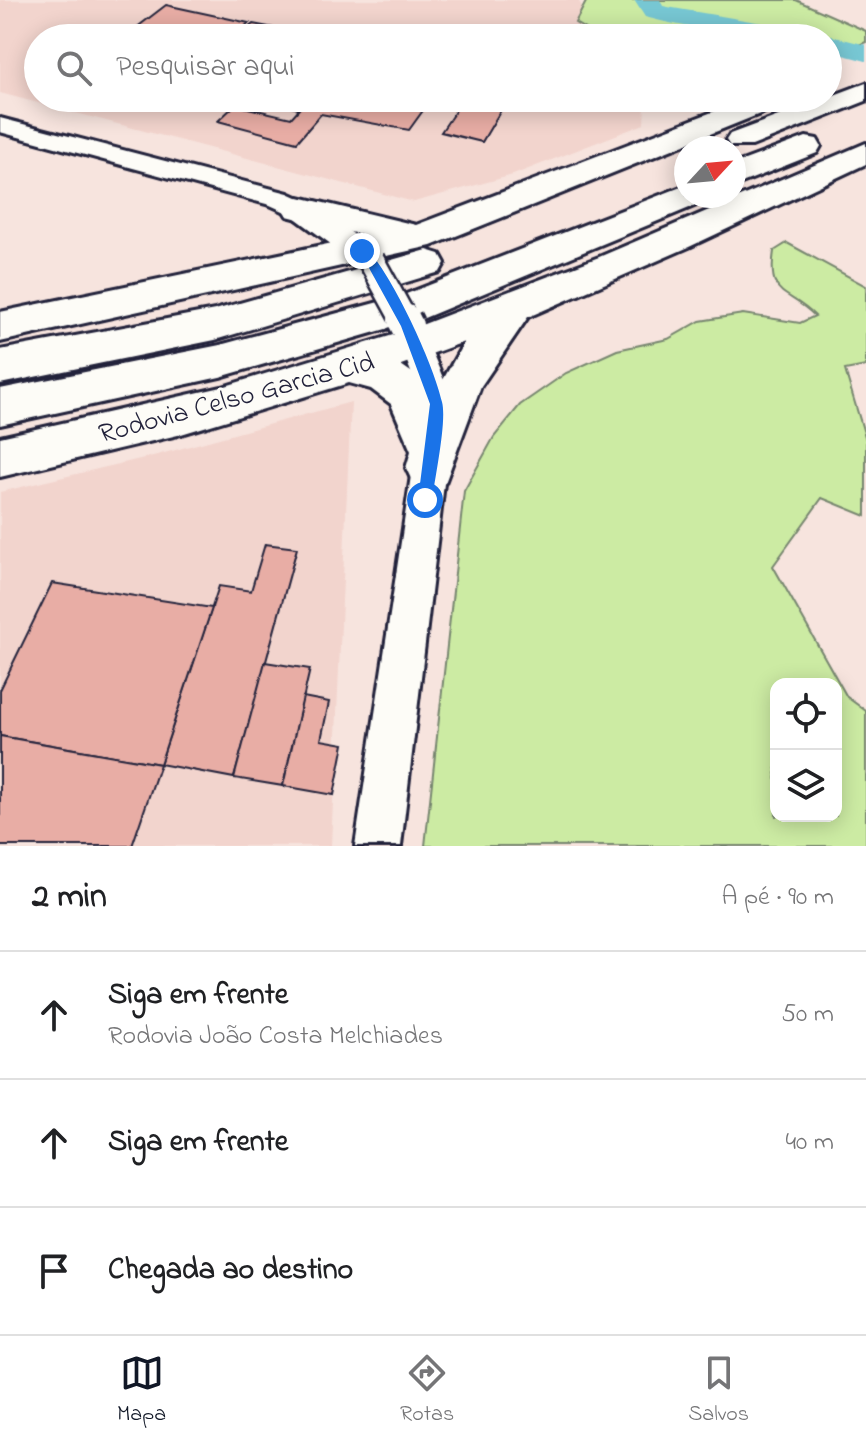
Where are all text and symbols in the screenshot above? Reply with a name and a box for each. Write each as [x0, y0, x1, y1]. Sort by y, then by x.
search box [24, 24, 842, 112]
icon: search [52, 46, 96, 90]
text: Pesquisar aqui [116, 46, 295, 90]
north arrow [674, 136, 746, 208]
route end [344, 233, 380, 269]
street label: Rodovia Celso Garcia Cid [95, 343, 380, 456]
route start [407, 482, 443, 518]
map controls [770, 678, 842, 822]
button: locate [770, 678, 842, 750]
button: layers [770, 750, 842, 822]
text: 2 min [32, 873, 107, 923]
text: A pé · 90 m [721, 879, 834, 917]
text: Siga em frente [108, 974, 288, 1018]
icon: ahead [32, 993, 76, 1037]
text: 50 m [781, 996, 834, 1034]
text: Rodovia João Costa Melchiades [108, 1018, 443, 1056]
icon: ahead [32, 1121, 76, 1165]
text: Siga em frente [108, 1121, 288, 1165]
text: 40 m [785, 1124, 834, 1162]
icon: arrive [32, 1249, 76, 1293]
text: Chegada ao destino [108, 1249, 353, 1293]
tab: Mapa [117, 1351, 166, 1431]
tab: Rotas [400, 1351, 454, 1431]
tab: Salvos [688, 1351, 749, 1431]

